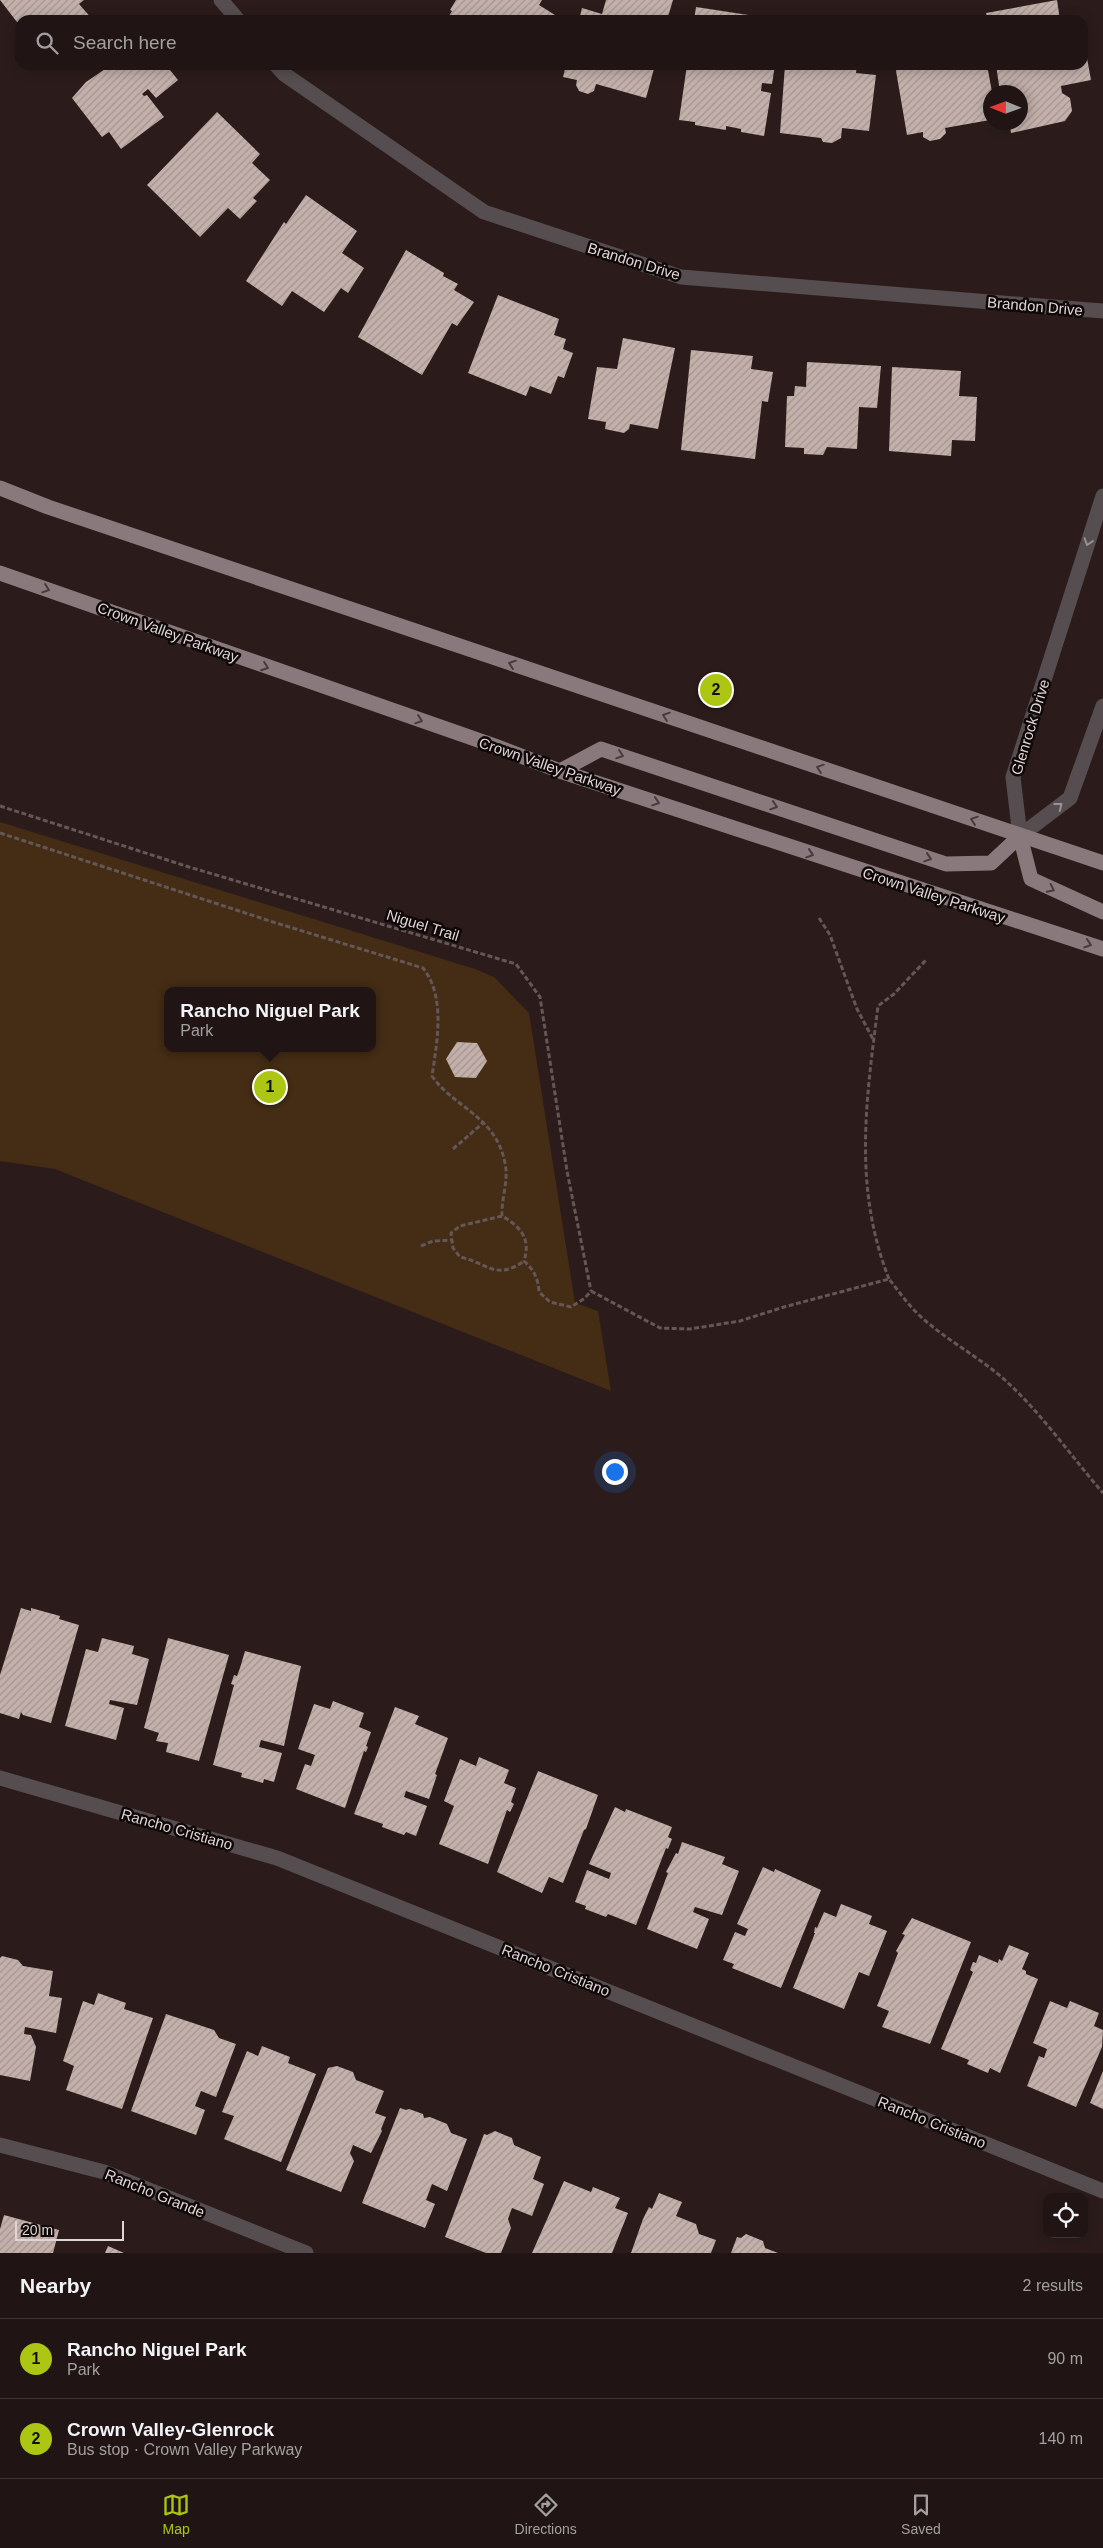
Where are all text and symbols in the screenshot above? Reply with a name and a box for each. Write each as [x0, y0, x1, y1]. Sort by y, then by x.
search box [15, 15, 1088, 70]
icon: search [33, 29, 61, 57]
text: Search here [73, 32, 177, 53]
north arrow [983, 85, 1028, 130]
street label: Brandon Drive [586, 239, 682, 283]
street label: Brandon Drive [986, 293, 1084, 319]
one-way arrow [1084, 537, 1094, 546]
one-way arrow [41, 583, 50, 593]
street label: Crown Valley Parkway [95, 599, 241, 666]
one-way arrow [509, 660, 517, 670]
one-way arrow [261, 661, 269, 671]
pin: 2 [700, 671, 732, 709]
street label: Glenrock Drive [1007, 677, 1053, 777]
one-way arrow [663, 712, 671, 722]
one-way arrow [414, 714, 423, 724]
street label: Crown Valley Parkway [477, 734, 624, 798]
one-way arrow [615, 749, 623, 759]
one-way arrow [816, 764, 825, 774]
one-way arrow [651, 797, 660, 807]
one-way arrow [769, 801, 777, 811]
one-way arrow [1053, 804, 1062, 812]
one-way arrow [970, 816, 979, 826]
one-way arrow [806, 848, 814, 858]
one-way arrow [923, 852, 932, 862]
street label: Crown Valley Parkway [861, 864, 1008, 926]
one-way arrow [1046, 882, 1055, 893]
street label: Niguel Trail [385, 906, 461, 944]
one-way arrow [1084, 939, 1092, 949]
popup [164, 987, 376, 1052]
text: Rancho Niguel Park [180, 1000, 360, 1021]
text: Park [180, 1022, 213, 1039]
pin: 1 [254, 1068, 286, 1106]
your location [602, 1459, 628, 1485]
street label: Rancho Cristiano [119, 1805, 235, 1853]
street label: Rancho Cristiano [499, 1941, 613, 1999]
street label: Rancho Cristiano [875, 2093, 989, 2151]
street label: Rancho Grande [103, 2165, 207, 2221]
map controls [1043, 2193, 1088, 2238]
button: locate [1043, 2193, 1088, 2238]
scale bar [15, 2218, 124, 2241]
text: 20 m [22, 2222, 53, 2238]
text: Nearby [20, 2274, 91, 2297]
text: 2 results [1023, 2277, 1083, 2294]
text: Rancho Niguel Park [67, 2339, 247, 2360]
text: 1 [32, 2350, 40, 2367]
text: 90 m [1047, 2350, 1083, 2367]
text: Park [67, 2361, 100, 2378]
text: Crown Valley-Glenrock [67, 2419, 274, 2440]
text: 2 [32, 2430, 40, 2447]
text: 140 m [1039, 2430, 1083, 2447]
text: Bus stop · Crown Valley Parkway [67, 2441, 302, 2458]
tab: Map [162, 2491, 190, 2537]
tab: Directions [515, 2491, 577, 2537]
tab: Saved [901, 2491, 941, 2537]

